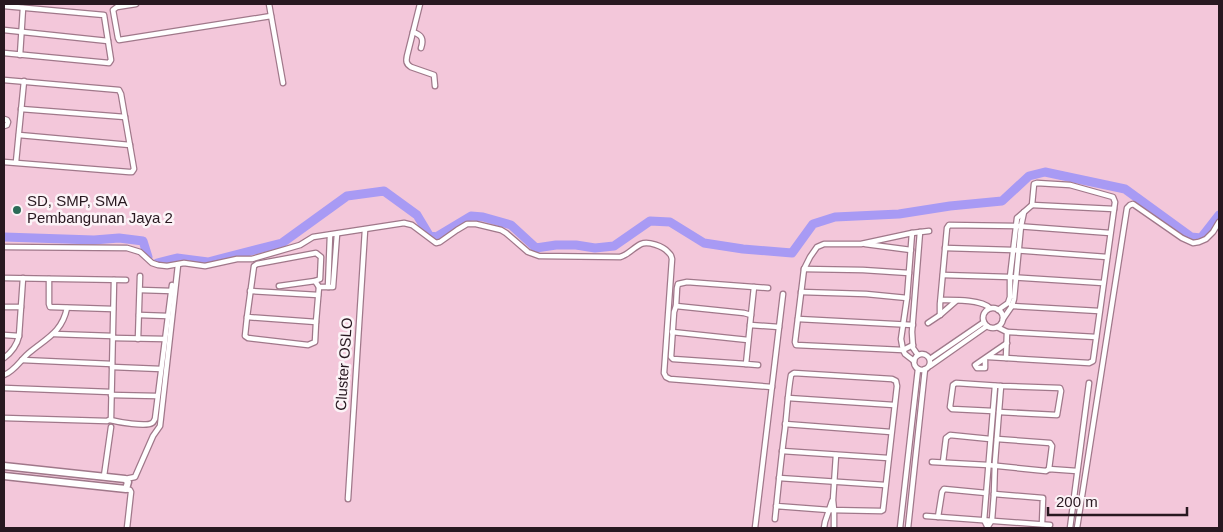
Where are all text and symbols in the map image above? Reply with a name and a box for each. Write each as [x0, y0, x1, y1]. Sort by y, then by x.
place label: SD, SMP, SMA Pembangunan Jaya 2 [27, 192, 173, 226]
marker: SD, SMP, SMA Pembangunan Jaya 2 [11, 204, 23, 216]
street label: Cluster OSLO [332, 317, 355, 411]
scale bar [1048, 484, 1187, 516]
text: 200 m [1056, 493, 1098, 510]

